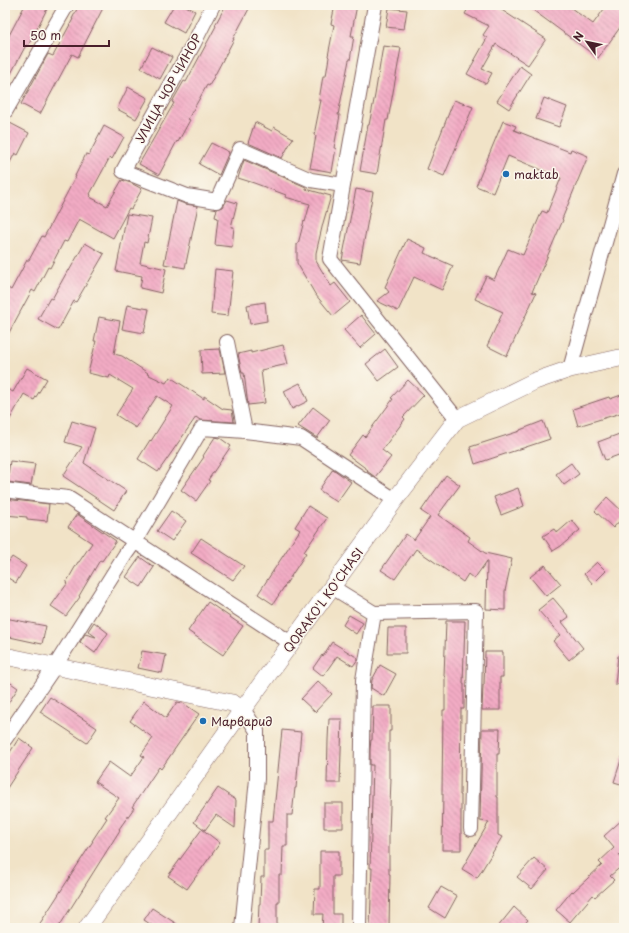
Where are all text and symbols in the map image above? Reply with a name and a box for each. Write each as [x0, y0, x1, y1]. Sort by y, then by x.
scale bar [24, 22, 109, 48]
north arrow [567, 22, 607, 62]
text: 50 m [30, 26, 61, 44]
text: N [569, 28, 588, 45]
street label: УЛИЦА ЧОР ЧИНОР [130, 30, 206, 146]
place label: maktab [514, 165, 559, 183]
marker: maktab [501, 169, 511, 179]
street label: QORAKO'L KO'CHASI [279, 544, 367, 656]
place label: Марварид [211, 712, 272, 730]
marker: Марварид [198, 716, 208, 726]

